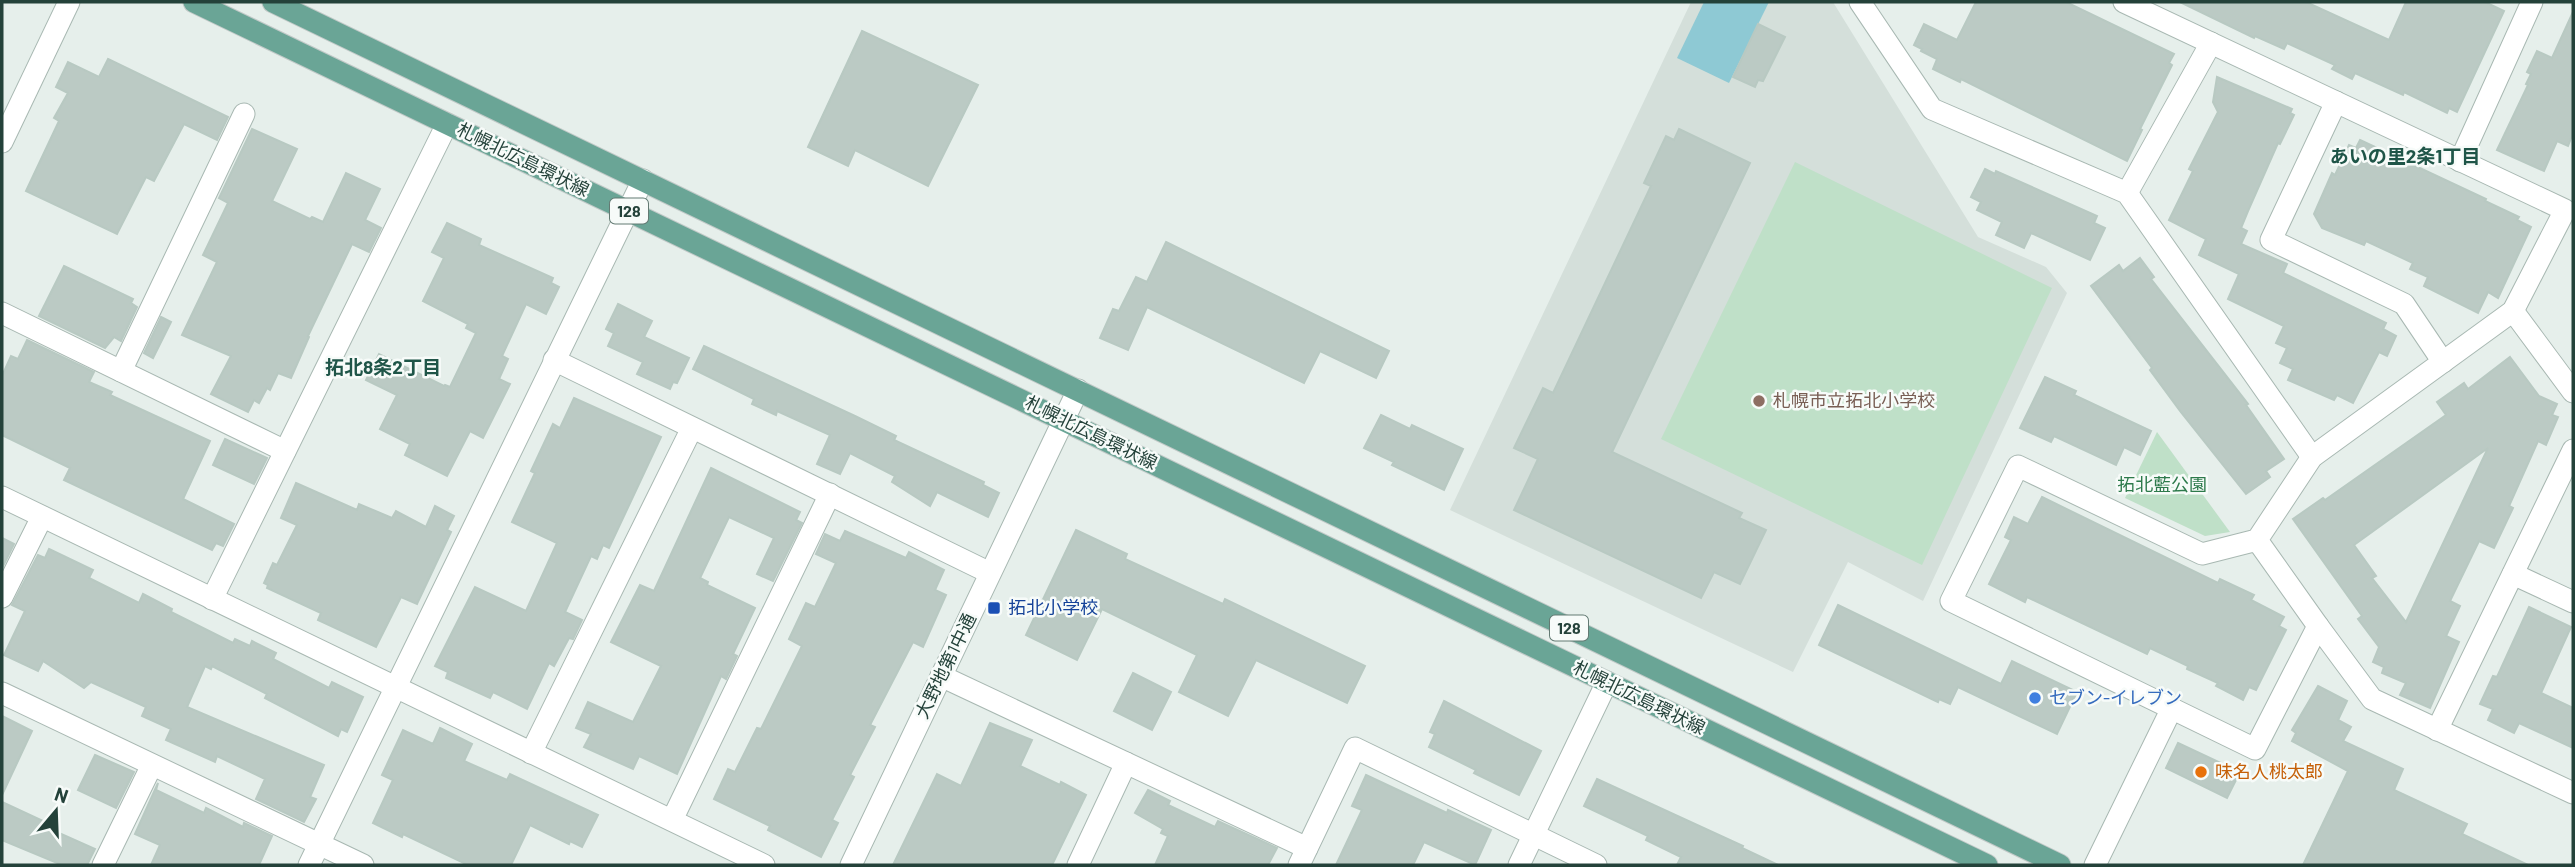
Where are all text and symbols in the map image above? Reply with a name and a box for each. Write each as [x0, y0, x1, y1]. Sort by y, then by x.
street label: 札幌北広島環状線 [454, 118, 593, 201]
district label: あいの里2条1丁目 [2330, 144, 2480, 167]
road number: 128 [610, 198, 648, 224]
district label: 拓北8条2丁目 [325, 355, 441, 378]
place label: 札幌市立拓北小学校 [1773, 389, 1935, 411]
street label: 札幌北広島環状線 [1022, 391, 1161, 474]
marker: 札幌市立拓北小学校 [1751, 393, 1767, 409]
park label: 拓北藍公園 [2117, 473, 2207, 495]
place label: 拓北小学校 [1008, 596, 1098, 618]
marker: 拓北小学校 [986, 600, 1002, 616]
street label: 大野地第1中通 [910, 609, 980, 722]
road number: 128 [1550, 615, 1588, 640]
street label: 札幌北広島環状線 [1570, 656, 1709, 739]
place label: セブン-イレブン [2049, 686, 2182, 708]
marker: セブン-イレブン [2027, 690, 2043, 706]
place label: 味名人桃太郎 [2215, 760, 2323, 782]
marker: 味名人桃太郎 [2193, 764, 2209, 780]
north arrow [21, 776, 91, 846]
text: N [52, 782, 71, 807]

